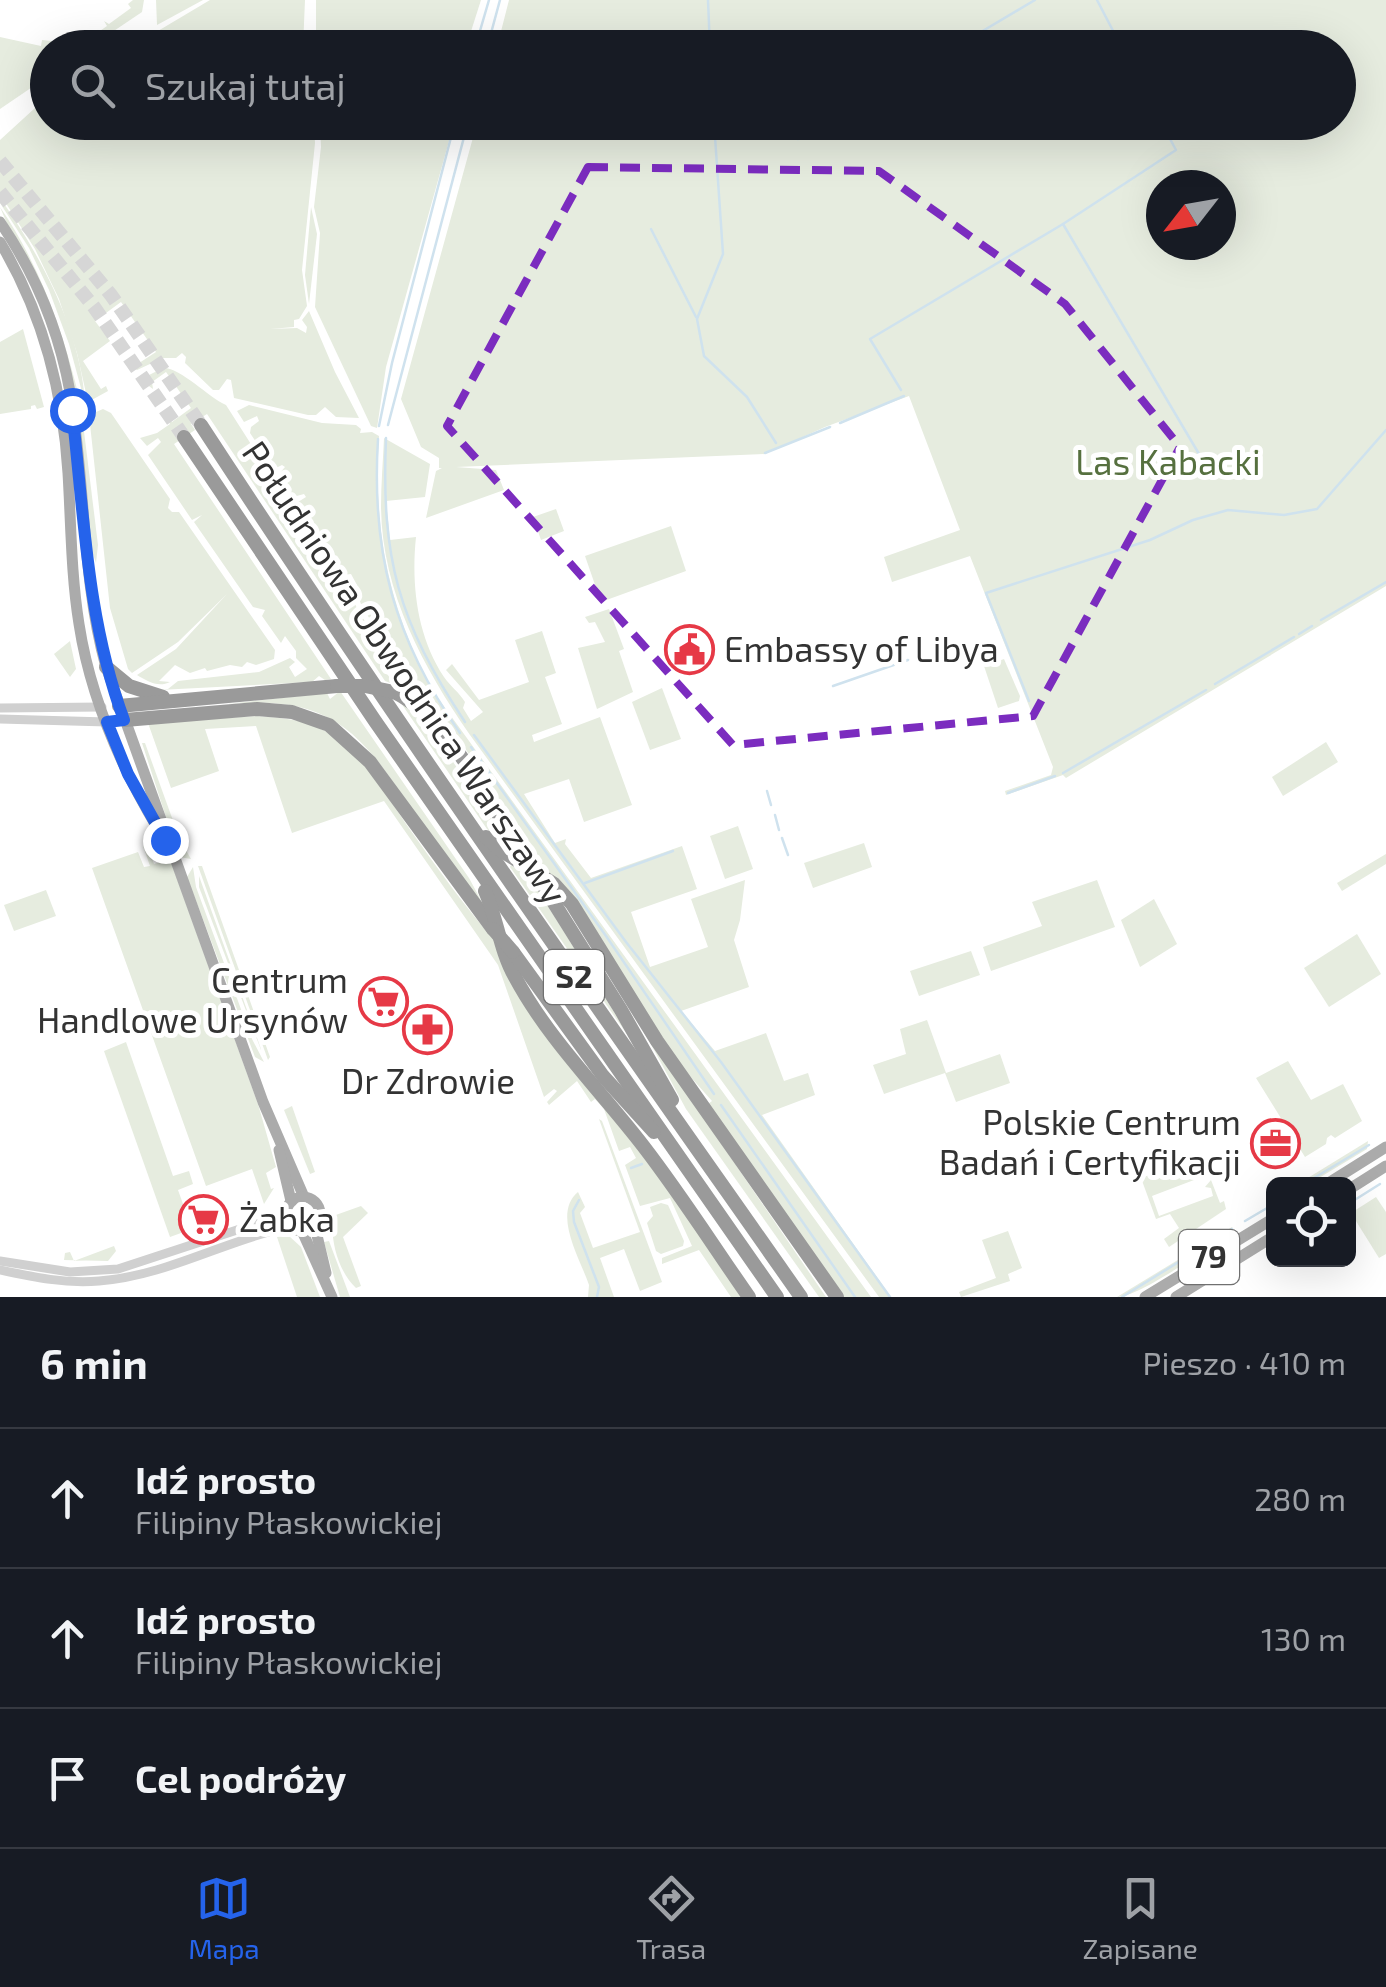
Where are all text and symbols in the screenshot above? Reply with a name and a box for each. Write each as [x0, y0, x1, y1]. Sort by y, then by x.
search box [30, 30, 1356, 140]
icon: search [65, 58, 120, 113]
text: Szukaj tutaj [145, 62, 346, 108]
north arrow [1146, 170, 1236, 260]
route start [50, 388, 96, 434]
street label: Południowa Obwodnica Warszawy [235, 433, 577, 911]
park label: Las Kabacki [1075, 440, 1261, 482]
public building icon: Embassy of Libya [663, 624, 715, 676]
place label: Embassy of Libya [724, 627, 999, 669]
route end [143, 818, 189, 864]
road number: S2 [544, 950, 604, 1004]
place label: Centrum Handlowe Ursynów [37, 958, 348, 1040]
supermarket icon: Centrum Handlowe Ursynów [357, 975, 409, 1027]
pharmacy icon: Dr Zdrowie [402, 1004, 454, 1056]
place label: Dr Zdrowie [341, 1059, 515, 1101]
place label: Polskie Centrum Badań i Certyfikacji [939, 1100, 1241, 1182]
office icon: Polskie Centrum Badań i Certyfikacji [1250, 1117, 1302, 1169]
map controls [1266, 1177, 1356, 1267]
button: locate [1266, 1177, 1356, 1267]
supermarket icon: Żabka [178, 1194, 230, 1246]
place label: Żabka [239, 1197, 335, 1239]
road number: 79 [1179, 1230, 1239, 1284]
text: 6 min [40, 1337, 148, 1387]
text: Pieszo · 410 m [1143, 1343, 1346, 1381]
text: Idź prosto [135, 1456, 316, 1502]
icon: ahead [40, 1471, 95, 1526]
text: 280 m [1254, 1479, 1346, 1517]
text: Filipiny Płaskowickiej [135, 1502, 443, 1540]
text: Idź prosto [135, 1596, 316, 1642]
icon: ahead [40, 1611, 95, 1666]
text: 130 m [1261, 1619, 1346, 1657]
text: Filipiny Płaskowickiej [135, 1642, 443, 1680]
icon: arrive [40, 1751, 95, 1806]
text: Cel podróży [135, 1755, 346, 1801]
tab: Mapa [188, 1871, 260, 1965]
tab: Trasa [636, 1871, 706, 1965]
tab: Zapisane [1082, 1871, 1198, 1965]

